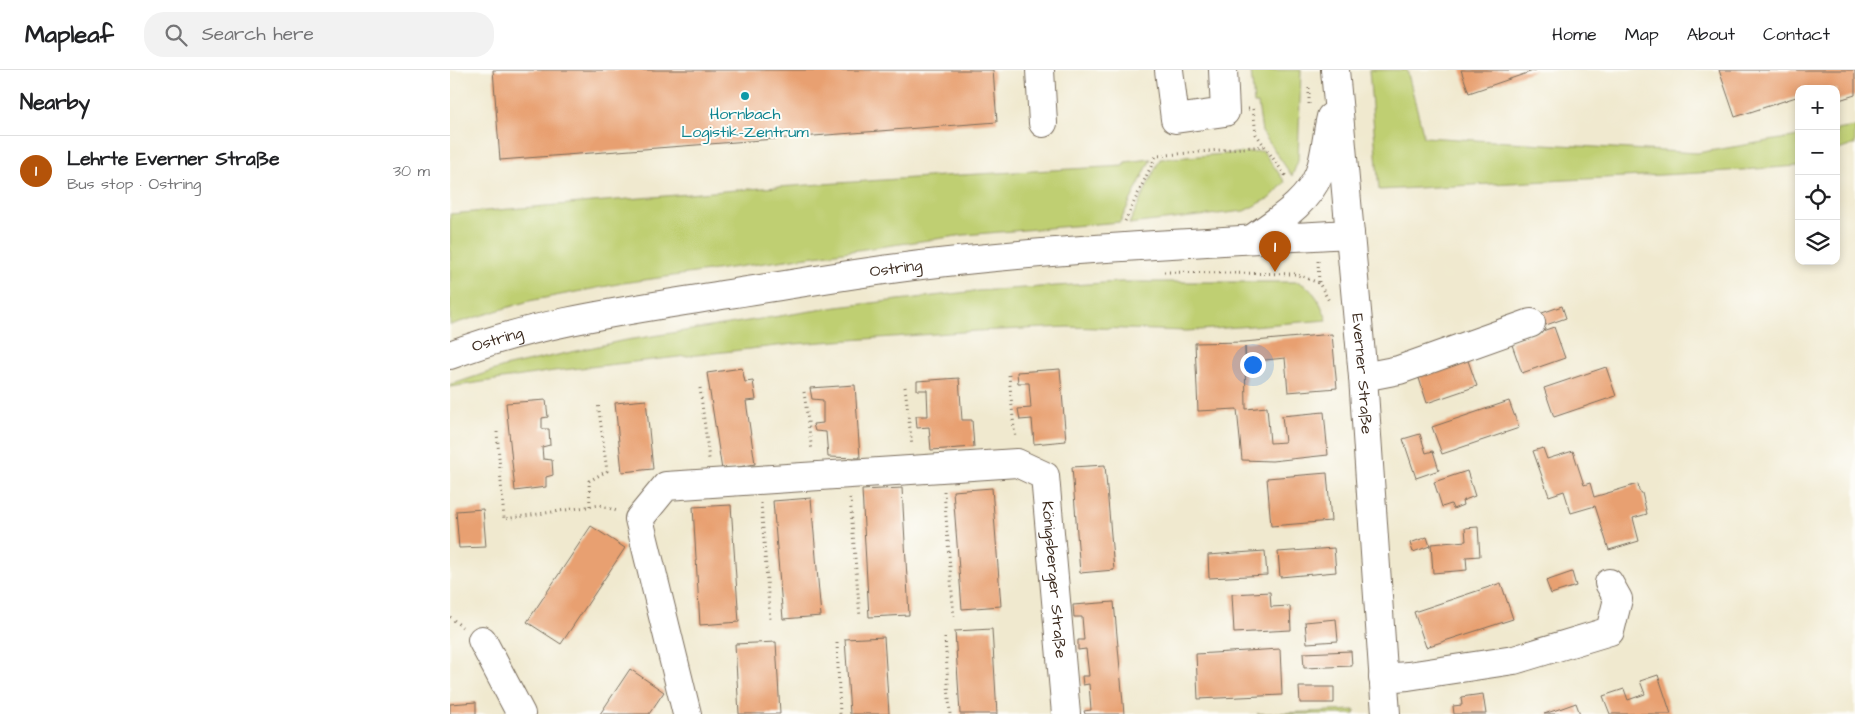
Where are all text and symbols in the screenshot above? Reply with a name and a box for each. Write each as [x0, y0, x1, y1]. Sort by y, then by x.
search box [144, 12, 494, 57]
text: Mapleaf [25, 18, 114, 52]
icon: search [162, 21, 190, 49]
text: Search here [202, 21, 314, 48]
text: Home [1552, 22, 1597, 47]
text: Map [1625, 22, 1659, 47]
text: About [1687, 22, 1735, 47]
text: Contact [1763, 22, 1830, 47]
map controls [1795, 85, 1840, 265]
button: + [1795, 85, 1840, 130]
text: Nearby [20, 88, 90, 117]
marker: Hornbach Logistik-Zentrum [739, 90, 751, 102]
place label: Hornbach Logistik-Zentrum [681, 103, 809, 144]
button: − [1795, 130, 1840, 175]
text: Lehrte Everner Straße [67, 146, 279, 173]
text: 1 [35, 160, 37, 182]
text: 30 m [393, 160, 430, 182]
text: Bus stop · Ostring [67, 173, 201, 195]
button: locate [1795, 175, 1840, 220]
button: layers [1795, 220, 1840, 265]
pin: 1 [1259, 231, 1291, 272]
street label: Ostring [868, 254, 924, 283]
street label: Everner Straße [1346, 313, 1378, 435]
street label: Ostring [469, 321, 526, 357]
your location [1240, 352, 1266, 378]
street label: Königsberger Straße [1036, 500, 1072, 659]

